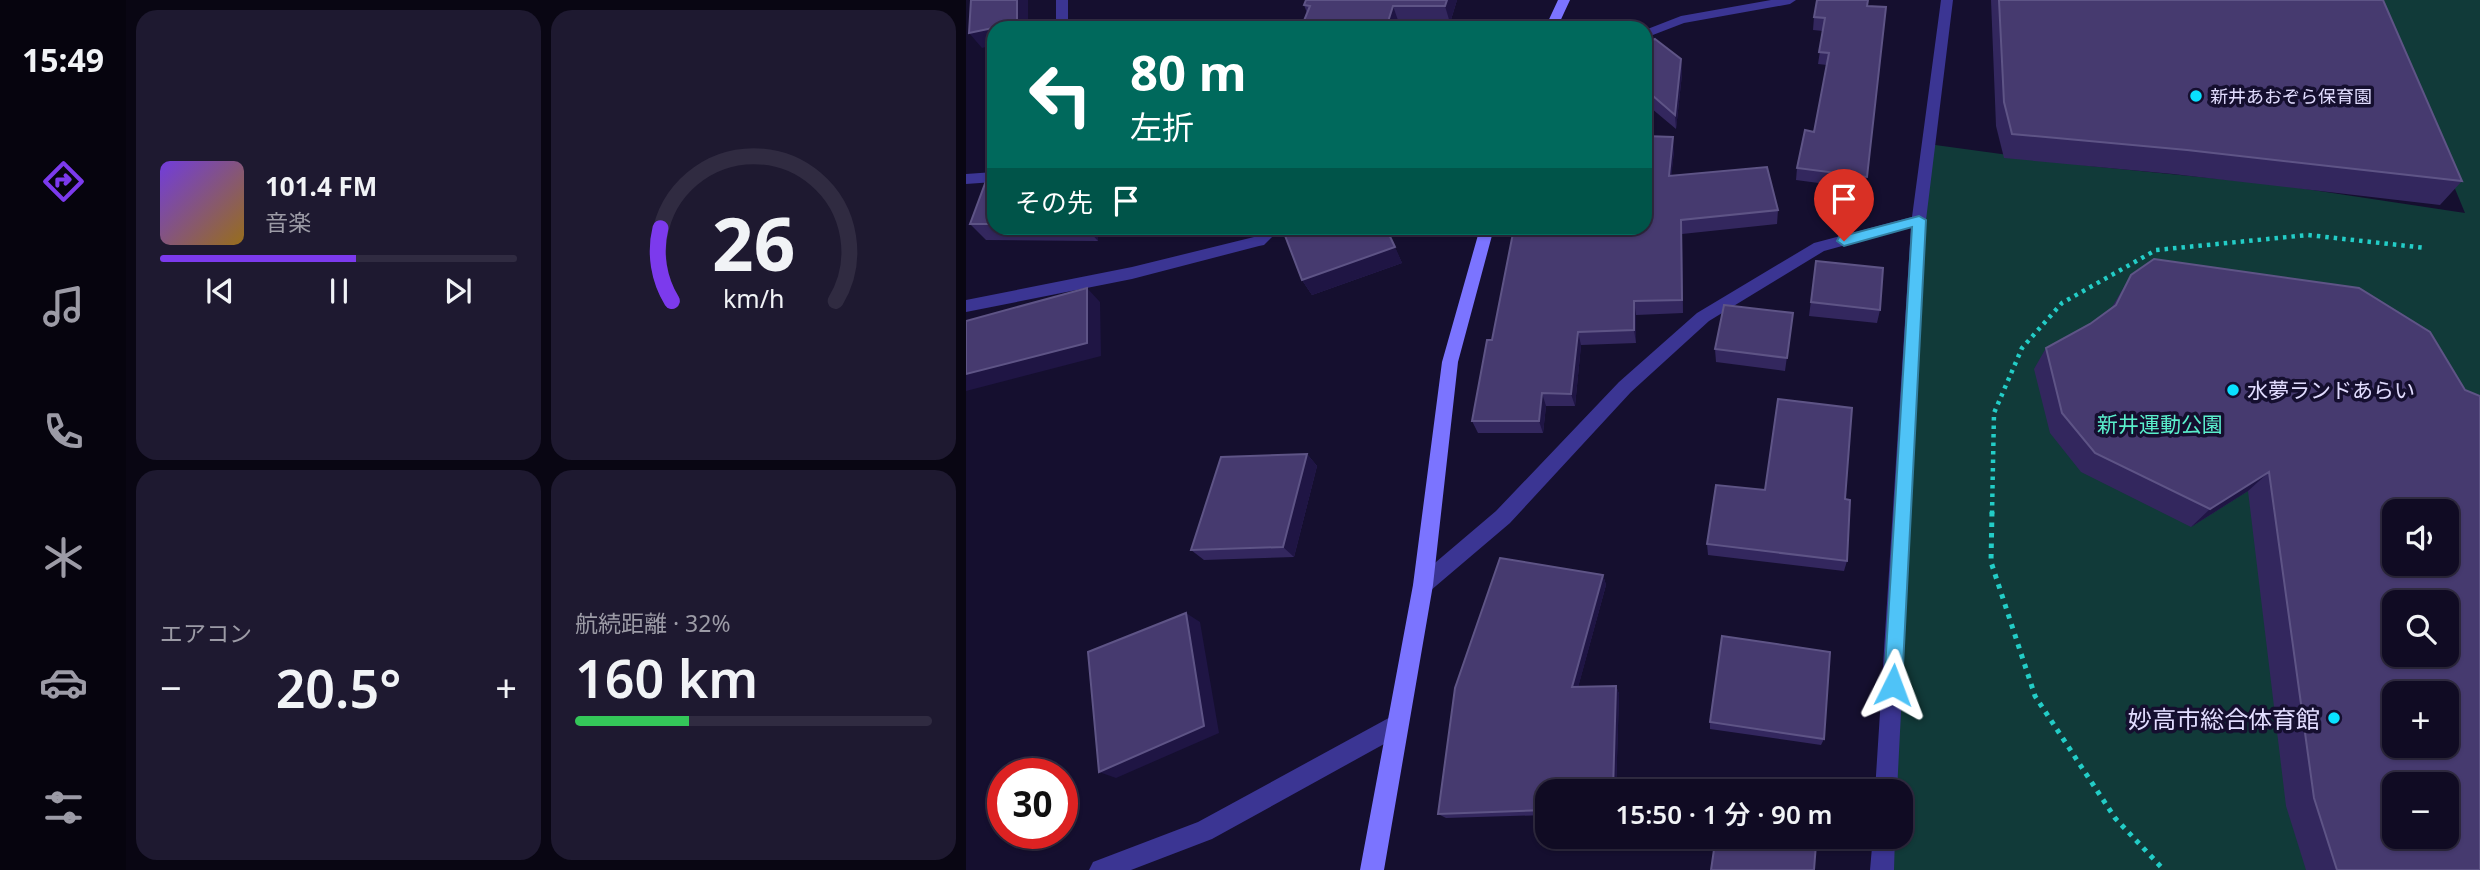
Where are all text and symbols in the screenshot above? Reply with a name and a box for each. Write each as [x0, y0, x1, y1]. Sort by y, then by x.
text: 15:49 [22, 38, 104, 81]
text: 80 m [1130, 39, 1247, 105]
icon: left [1015, 49, 1106, 140]
place label: 新井あおぞら保育園 [2210, 84, 2372, 108]
marker: 新井あおぞら保育園 [2188, 88, 2204, 104]
text: 左折 [1130, 105, 1194, 148]
icon: directions [39, 157, 88, 206]
text: 101.4 FM [265, 168, 377, 204]
pin [1814, 169, 1874, 241]
icon: arrive [1825, 180, 1863, 218]
icon: arrive [1107, 182, 1145, 220]
text: その先 [1015, 184, 1093, 220]
text: 26 [712, 194, 795, 293]
text: 音楽 [265, 206, 311, 238]
icon: previous [201, 272, 239, 310]
icon: pause [320, 272, 358, 310]
icon: next [439, 272, 477, 310]
text: km/h [723, 281, 784, 315]
icon: music [39, 282, 88, 331]
place label: 水夢ランドあらい [2247, 376, 2415, 404]
marker: 水夢ランドあらい [2225, 382, 2241, 398]
icon: phone [39, 407, 88, 456]
park label: 新井運動公園 [2097, 410, 2223, 438]
map controls [2382, 499, 2459, 849]
button: sound [2382, 499, 2459, 576]
icon: climate [39, 533, 88, 582]
button: search [2382, 590, 2459, 667]
text: 航続距離 · 32% [575, 607, 731, 639]
text: エアコン [160, 617, 252, 649]
text: 160 km [575, 642, 758, 713]
position arrow [1856, 648, 1930, 722]
text: 20.5° [276, 652, 401, 723]
icon: car [39, 658, 88, 707]
text: − [160, 661, 182, 713]
text: + [495, 661, 517, 713]
button: + [2382, 681, 2459, 758]
place label: 妙高市総合体育館 [2128, 702, 2320, 735]
marker: 妙高市総合体育館 [2326, 710, 2342, 726]
speed limit sign: 30 [987, 758, 1078, 849]
button: − [2382, 772, 2459, 849]
icon: filters [39, 783, 88, 832]
text: 15:50 · 1 分 · 90 m [1615, 796, 1833, 832]

